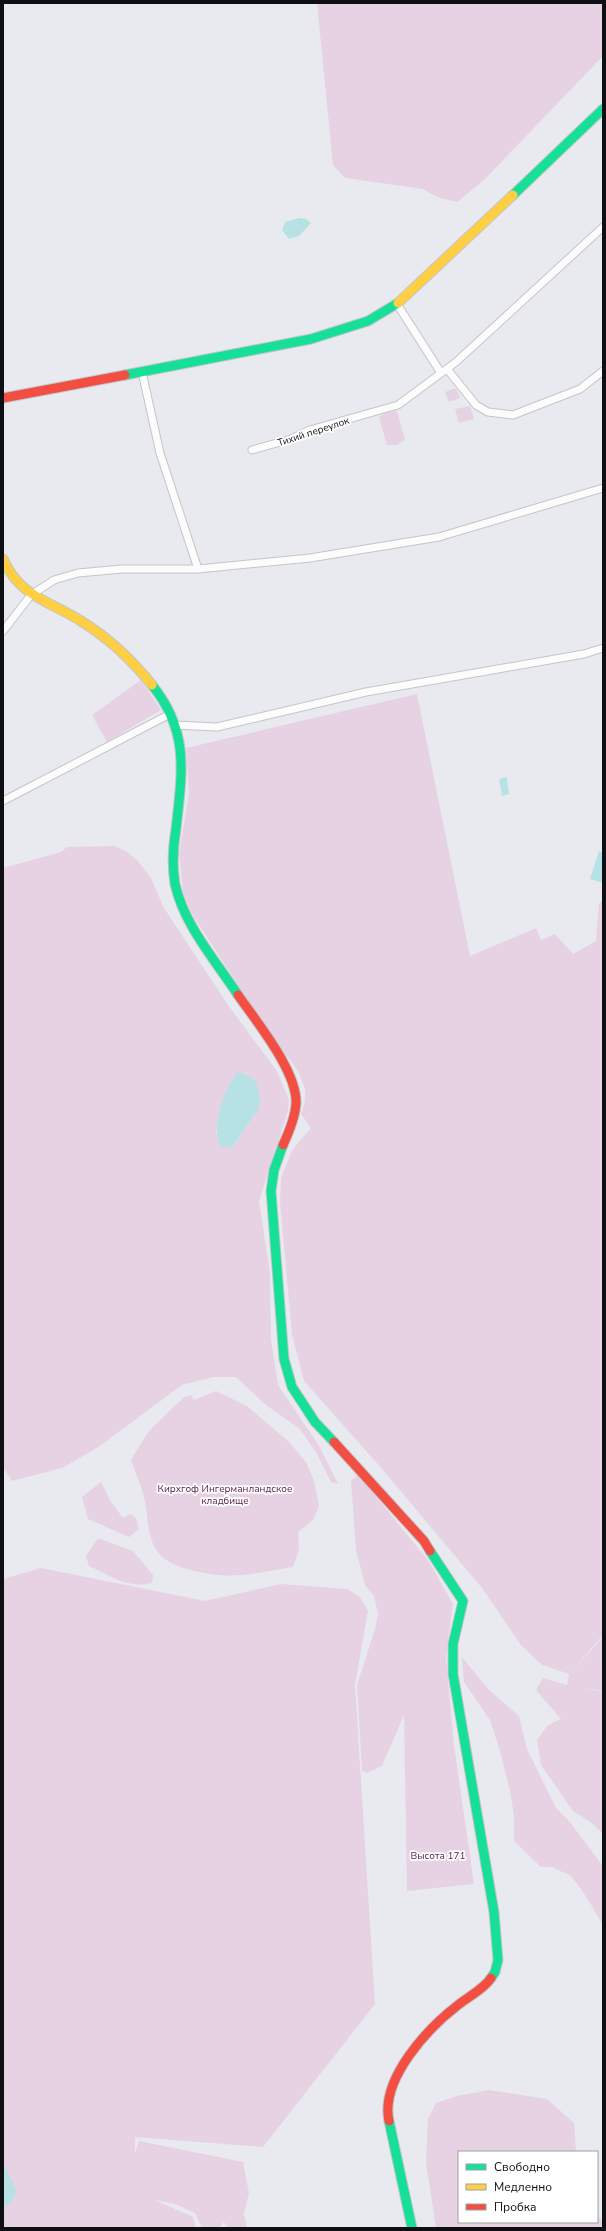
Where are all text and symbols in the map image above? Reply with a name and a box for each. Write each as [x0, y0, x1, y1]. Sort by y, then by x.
street label: Тихий переулок [276, 414, 352, 450]
park label: Кирхгоф Ингерманландское кладбище [158, 1482, 292, 1508]
park label: Высота 171 [411, 1849, 465, 1863]
legend [458, 2151, 598, 2223]
text: Свободно [494, 2159, 550, 2175]
text: Медленно [494, 2179, 552, 2195]
text: Пробка [494, 2199, 537, 2215]

